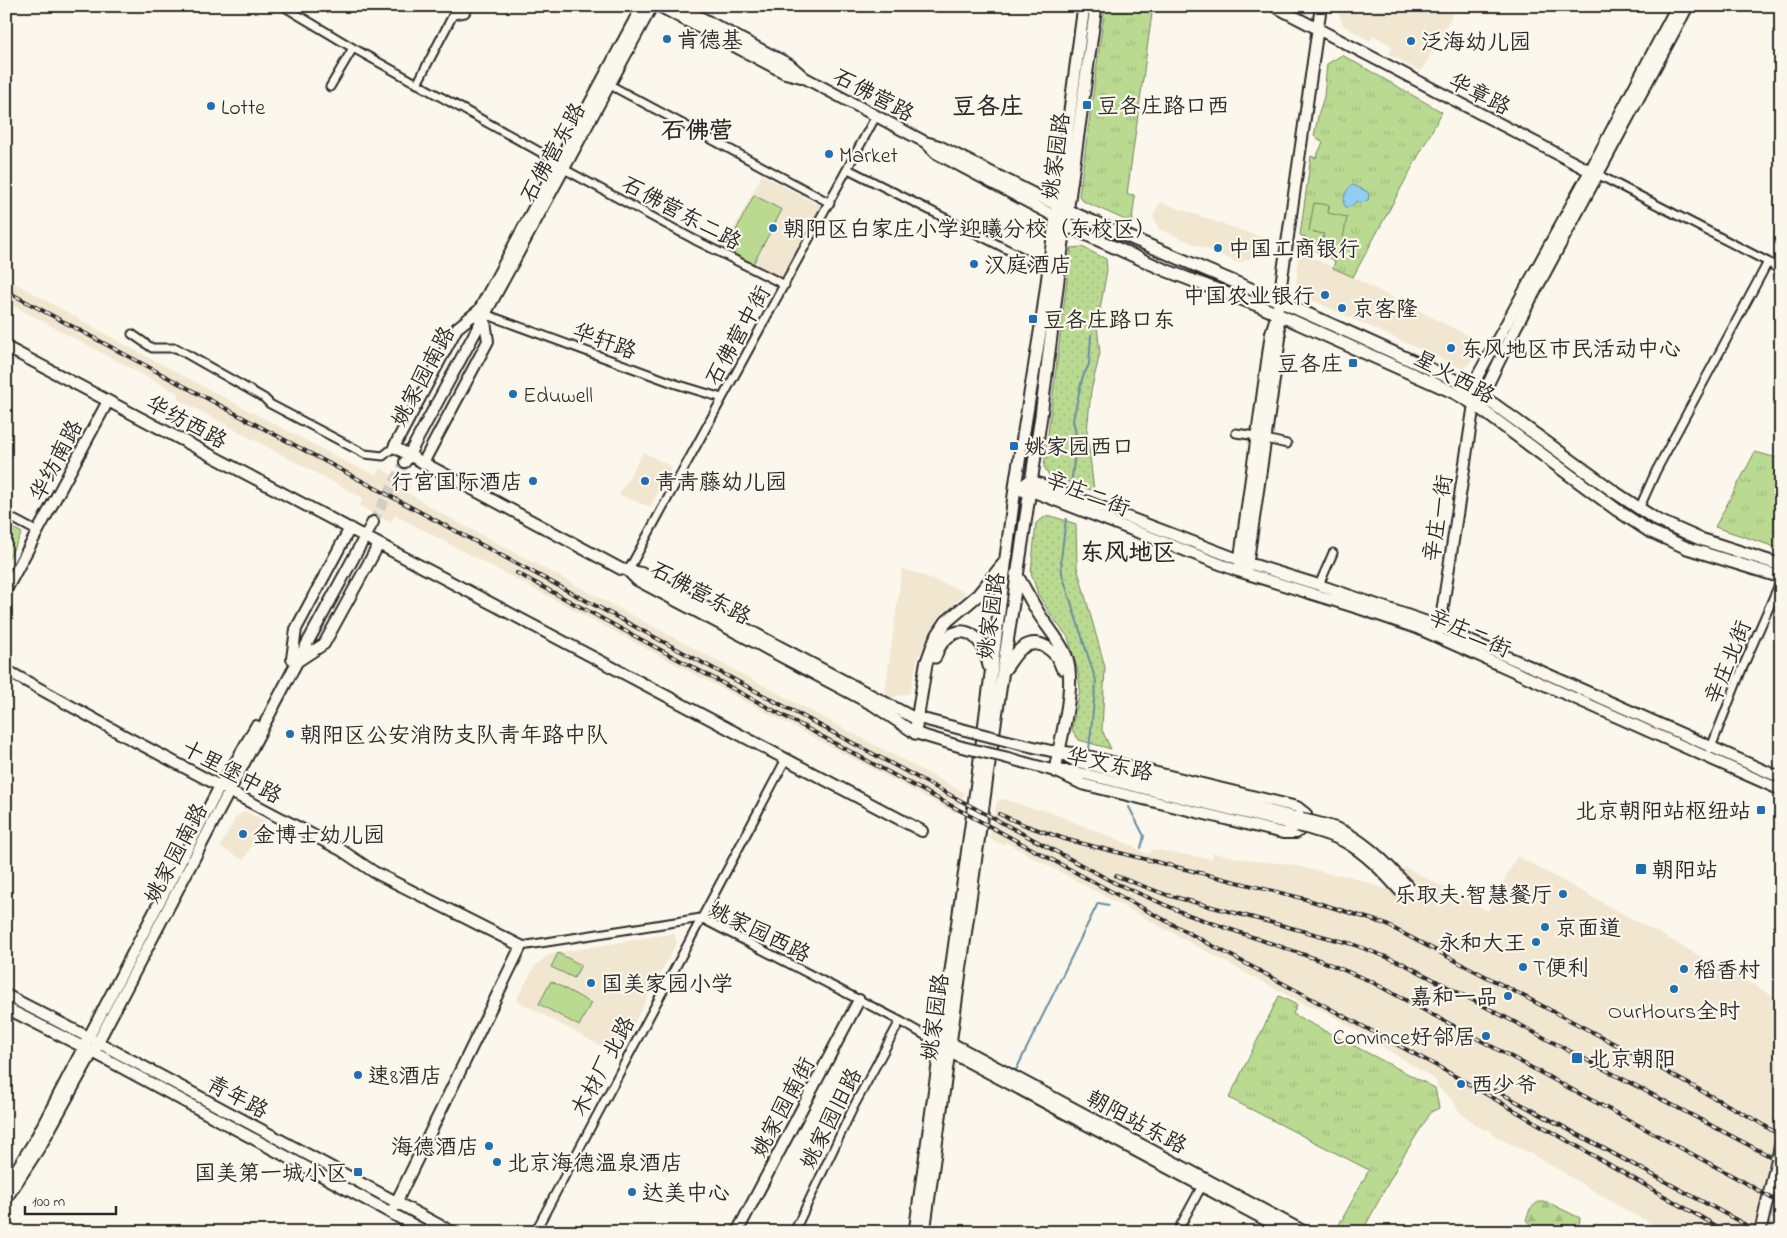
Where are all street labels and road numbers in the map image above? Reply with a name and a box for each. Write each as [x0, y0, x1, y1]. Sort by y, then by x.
street label: 石佛营路 [826, 62, 919, 131]
street label: 华章路 [1442, 66, 1515, 125]
street label: 石佛营东路 [514, 98, 595, 209]
street label: 姚家园路 [1036, 111, 1080, 202]
street label: 石佛营东二路 [615, 170, 746, 260]
street label: 石佛营中街 [699, 281, 780, 392]
street label: 华轩路 [567, 316, 640, 369]
street label: 姚家园南路 [385, 321, 465, 433]
street label: 星火西路 [1407, 344, 1500, 413]
street label: 华纺西路 [139, 389, 232, 458]
street label: 华纺南路 [23, 415, 92, 508]
street label: 辛庄二街 [1040, 465, 1134, 527]
street label: 辛庄一街 [1417, 473, 1463, 564]
street label: 石佛营东路 [644, 555, 756, 635]
street label: 姚家园路 [971, 571, 1015, 662]
street label: 辛庄二街 [1422, 602, 1515, 667]
street label: 辛庄北街 [1698, 616, 1761, 710]
street label: 十里堡中路 [175, 734, 287, 814]
street label: 华文东路 [1063, 741, 1156, 791]
street label: 姚家园南路 [138, 798, 218, 910]
street label: 姚家园西路 [702, 895, 815, 972]
street label: 姚家园路 [915, 972, 959, 1063]
street label: 木材厂北路 [565, 1011, 645, 1123]
street label: 姚家园南街 [745, 1052, 825, 1164]
street label: 姚家园旧路 [793, 1063, 872, 1176]
street label: 青年路 [200, 1069, 273, 1128]
street label: 朝阳站东路 [1080, 1084, 1192, 1164]

